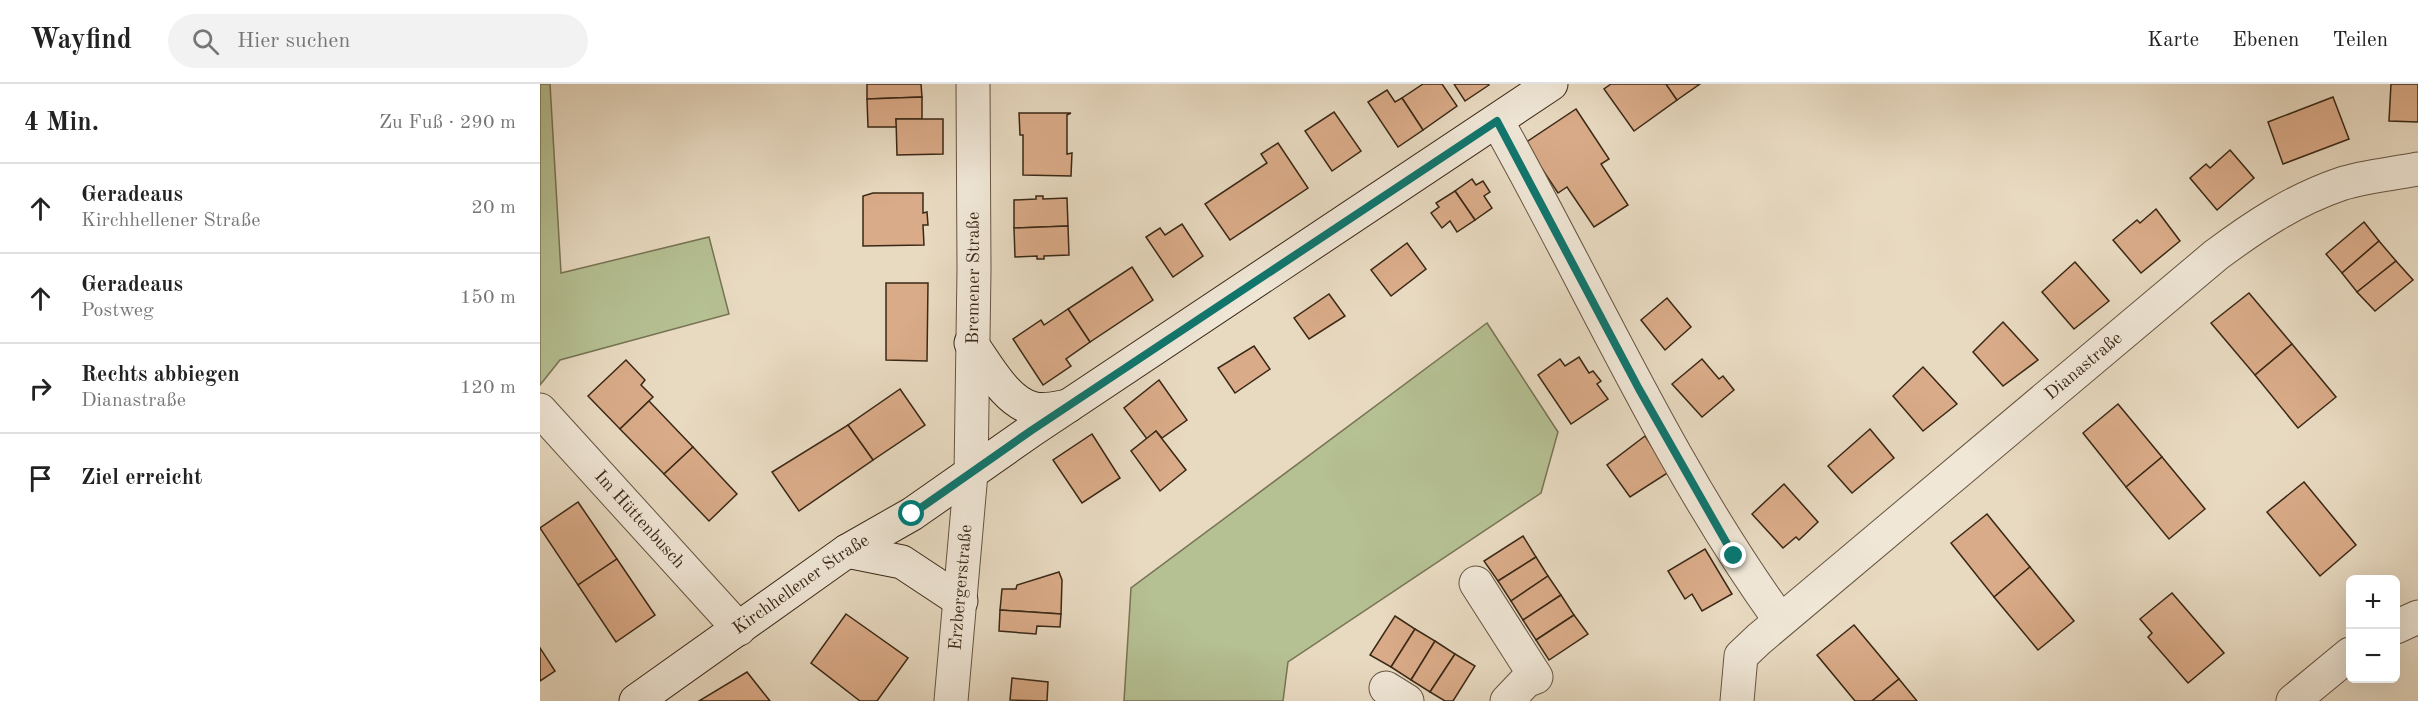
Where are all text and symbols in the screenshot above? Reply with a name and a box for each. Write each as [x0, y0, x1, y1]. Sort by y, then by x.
search box [168, 14, 588, 68]
icon: search [189, 25, 222, 58]
text: Wayfind [30, 27, 132, 55]
text: Hier suchen [237, 30, 350, 52]
text: Karte [2147, 30, 2199, 51]
text: Ebenen [2232, 30, 2299, 51]
text: Teilen [2332, 30, 2388, 51]
text: 4 Min. [24, 110, 99, 136]
text: Zu Fuß · 290 m [379, 113, 516, 133]
text: Geradeaus [81, 184, 183, 206]
icon: ahead [24, 192, 57, 225]
text: 20 m [471, 198, 516, 218]
text: Kirchhellener Straße [81, 211, 260, 231]
street label: Bremener Straße [964, 212, 983, 344]
text: Geradeaus [81, 274, 183, 296]
icon: ahead [24, 282, 57, 315]
text: 150 m [460, 288, 516, 308]
text: Postweg [81, 301, 154, 321]
street label: Dianastraße [2042, 329, 2126, 404]
text: Rechts abbiegen [81, 364, 240, 386]
icon: right [24, 372, 57, 405]
text: 120 m [460, 378, 516, 398]
text: Dianastraße [81, 391, 186, 411]
icon: arrive [24, 462, 57, 495]
text: Ziel erreicht [81, 467, 202, 489]
street label: Im Hüttenbusch [591, 467, 688, 572]
route start [898, 500, 924, 526]
street label: Erzbergerstraße [946, 524, 975, 651]
street label: Kirchhellener Straße [730, 531, 872, 638]
route end [1720, 542, 1746, 568]
map controls [2346, 575, 2400, 683]
button: + [2346, 575, 2400, 629]
button: − [2346, 629, 2400, 683]

